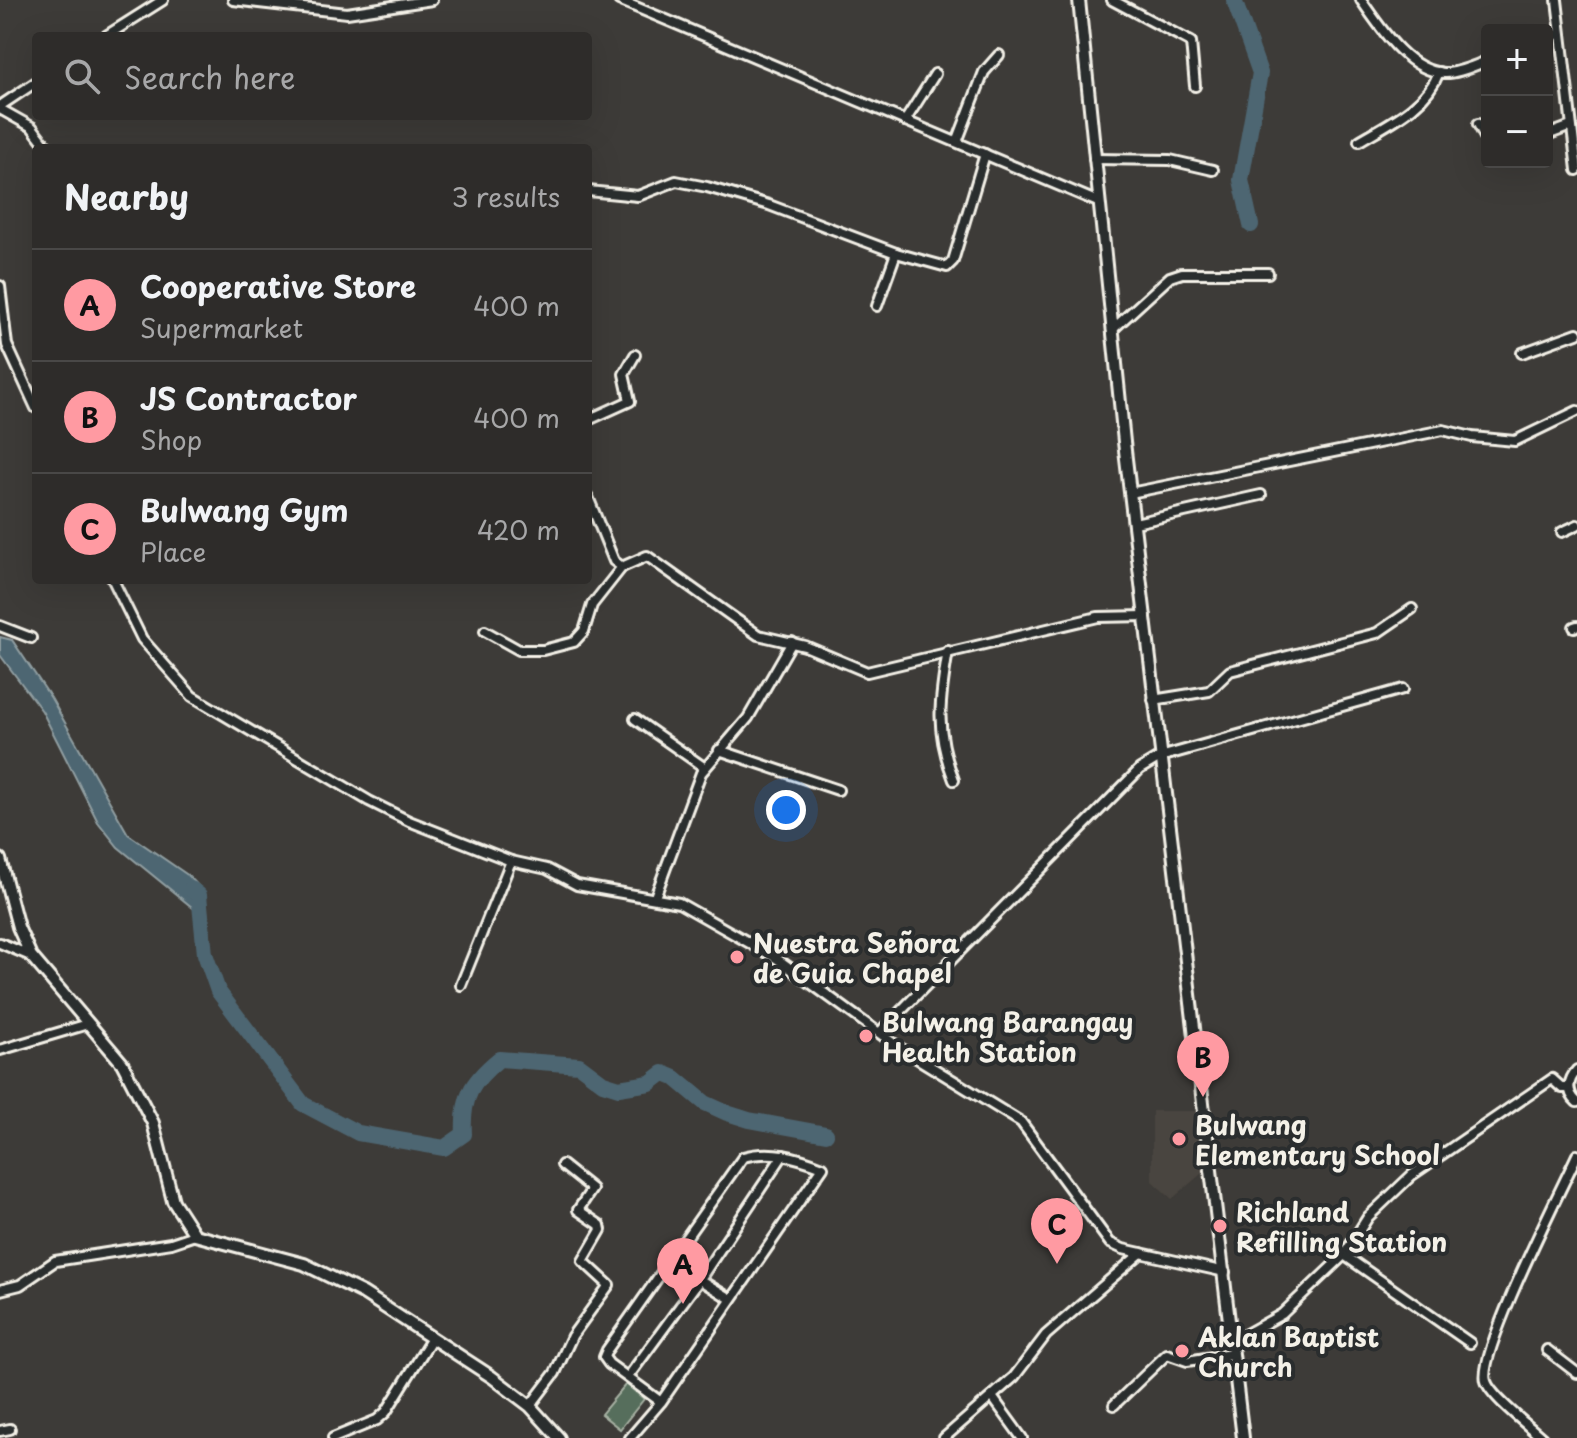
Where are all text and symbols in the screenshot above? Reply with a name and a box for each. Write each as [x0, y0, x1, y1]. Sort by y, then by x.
map controls [1481, 24, 1553, 168]
button: + [1481, 24, 1553, 96]
search box [32, 32, 592, 120]
icon: search [60, 54, 104, 98]
text: Search here [124, 54, 296, 99]
button: − [1481, 96, 1553, 168]
text: Nearby [64, 170, 189, 222]
text: 3 results [452, 177, 560, 216]
text: Cooperative Store [140, 263, 416, 308]
text: A [80, 286, 100, 325]
text: 400 m [473, 286, 560, 325]
text: Supermarket [140, 308, 303, 347]
text: JS Contractor [140, 375, 357, 420]
text: B [81, 398, 99, 437]
text: 400 m [473, 398, 560, 437]
text: Shop [140, 420, 202, 459]
text: Bulwang Gym [140, 487, 349, 532]
text: C [80, 510, 100, 549]
text: 420 m [477, 510, 560, 549]
text: Place [140, 532, 206, 571]
your location [766, 790, 806, 830]
place label: Nuestra Señora de Guia Chapel [753, 923, 960, 992]
marker: Nuestra Señora de Guia Chapel [728, 948, 746, 966]
place label: Bulwang Barangay Health Station [882, 1002, 1133, 1071]
marker: Bulwang Barangay Health Station [857, 1027, 875, 1045]
pin: B [1177, 1031, 1229, 1097]
place label: Bulwang Elementary School [1195, 1105, 1440, 1174]
marker: Bulwang Elementary School [1170, 1130, 1188, 1148]
place label: Richland Refilling Station [1236, 1192, 1447, 1261]
pin: C [1031, 1198, 1083, 1264]
marker: Richland Refilling Station [1211, 1217, 1229, 1235]
pin: A [657, 1238, 709, 1304]
place label: Aklan Baptist Church [1197, 1317, 1379, 1386]
marker: Aklan Baptist Church [1173, 1342, 1191, 1360]

